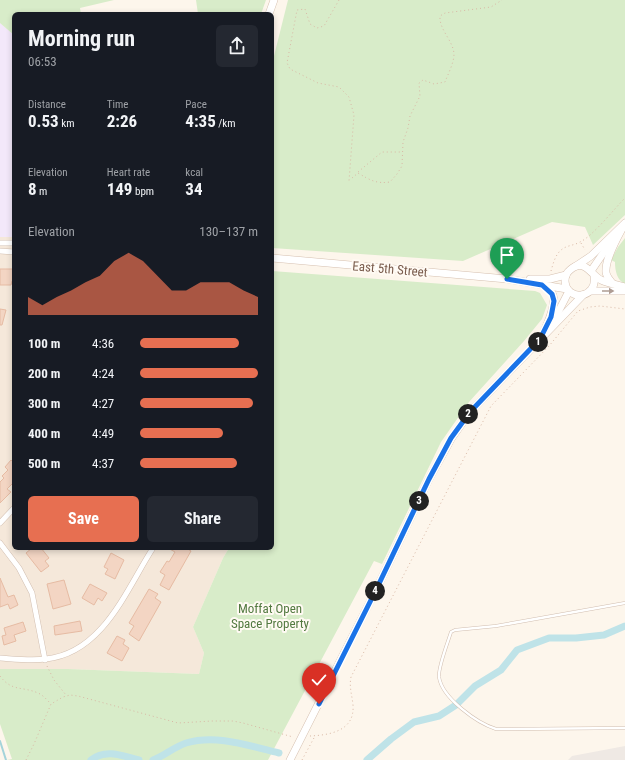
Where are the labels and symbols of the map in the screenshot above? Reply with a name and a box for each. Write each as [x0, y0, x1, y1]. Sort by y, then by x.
pin [490, 238, 524, 279]
street label: East 5th Street [352, 258, 428, 280]
one-way arrow [602, 288, 615, 294]
pin: 1 [528, 332, 548, 352]
pin: 2 [458, 404, 478, 424]
pin: 3 [409, 491, 429, 511]
pin: 4 [365, 581, 385, 601]
park label: Moffat Open Space Property [231, 601, 310, 631]
pin [302, 663, 336, 704]

